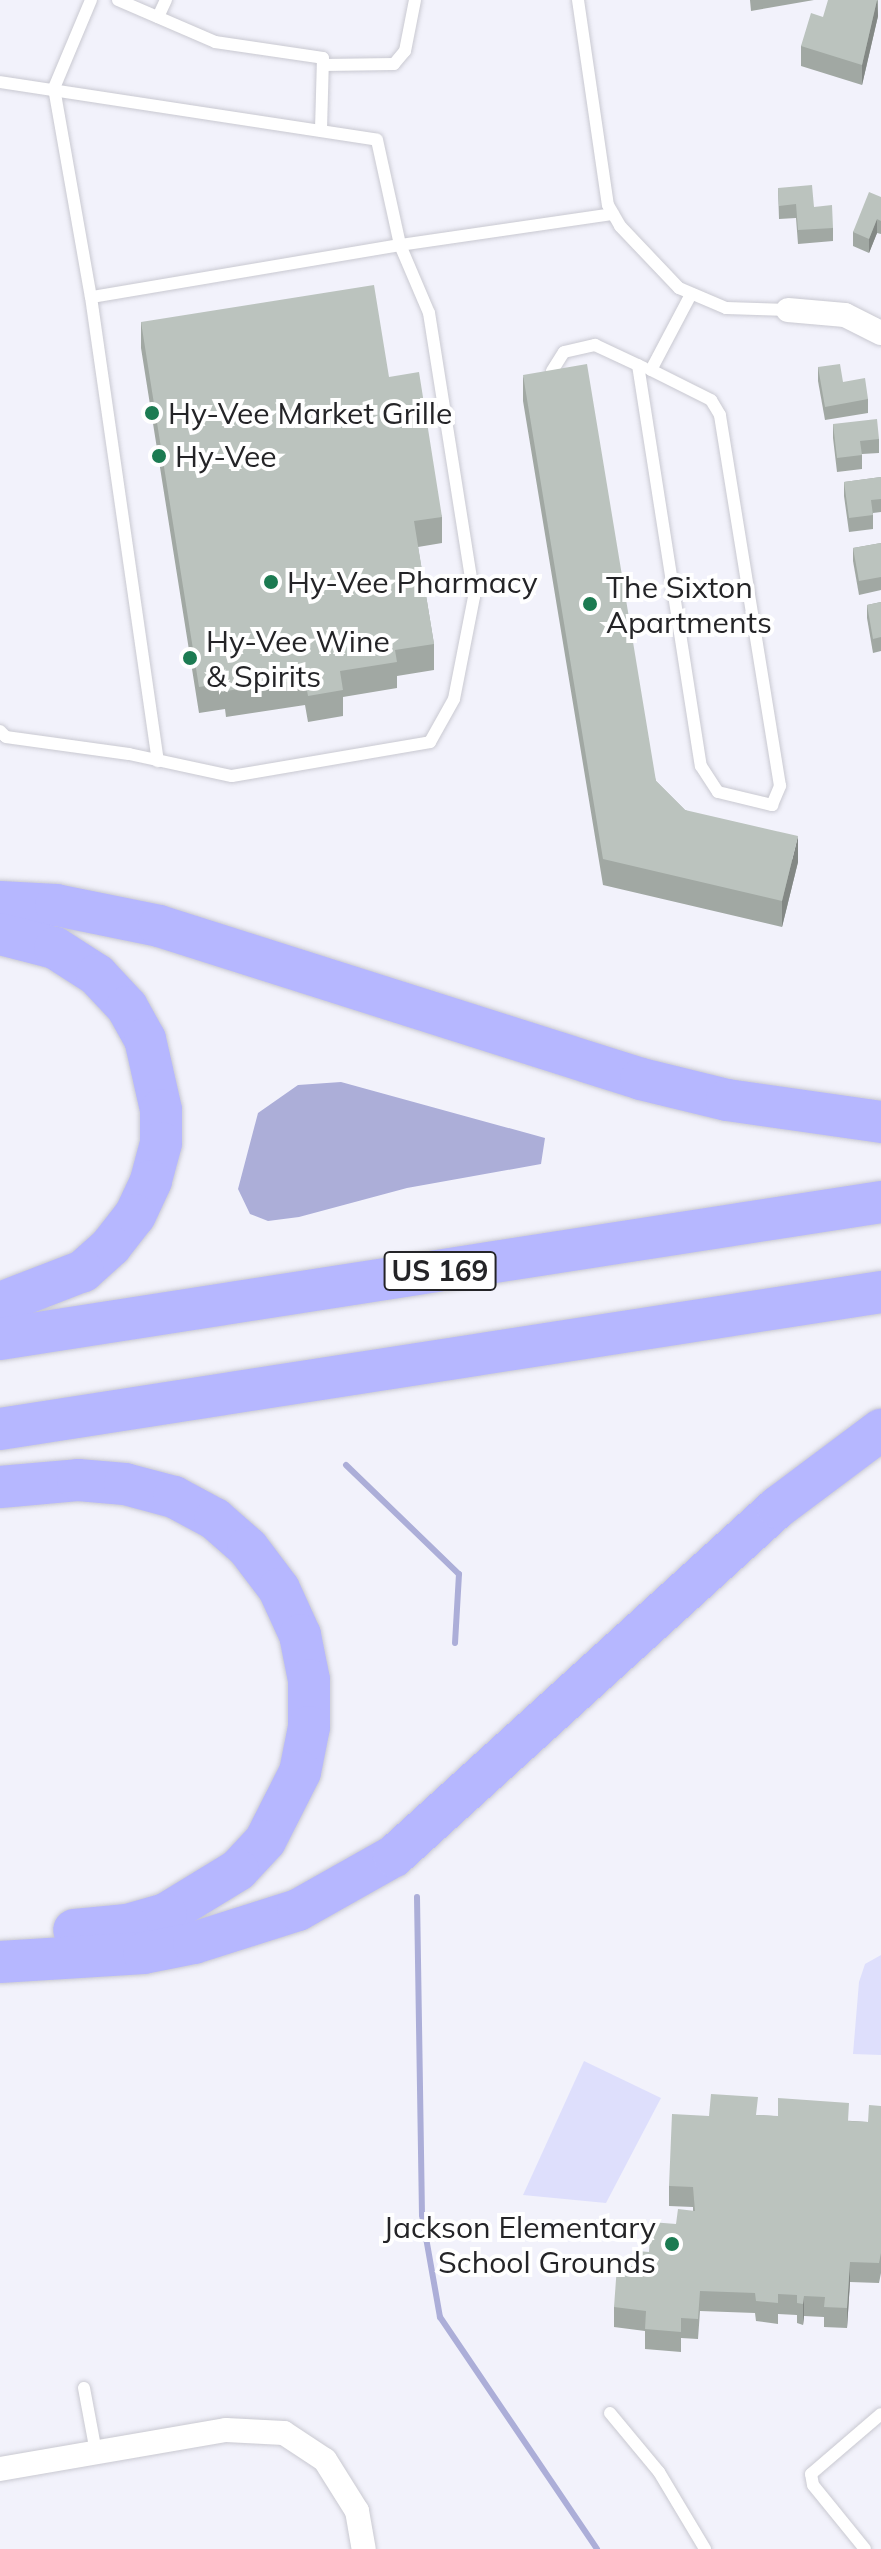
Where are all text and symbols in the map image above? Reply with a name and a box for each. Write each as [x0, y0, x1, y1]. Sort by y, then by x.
place label: Hy-Vee Market Grille [168, 395, 452, 431]
marker: Hy-Vee Market Grille [143, 404, 161, 422]
place label: Hy-Vee [175, 438, 277, 474]
marker: Hy-Vee [150, 447, 168, 465]
place label: Hy-Vee Pharmacy [287, 564, 538, 600]
place label: The Sixton Apartments [606, 569, 772, 640]
marker: Hy-Vee Pharmacy [262, 573, 280, 591]
marker: The Sixton Apartments [581, 595, 599, 613]
place label: Hy-Vee Wine & Spirits [206, 623, 390, 694]
marker: Hy-Vee Wine & Spirits [181, 649, 199, 667]
road number: US 169 [382, 1247, 498, 1295]
place label: Jackson Elementary School Grounds [383, 2209, 656, 2280]
marker: Jackson Elementary School Grounds [663, 2235, 681, 2253]

